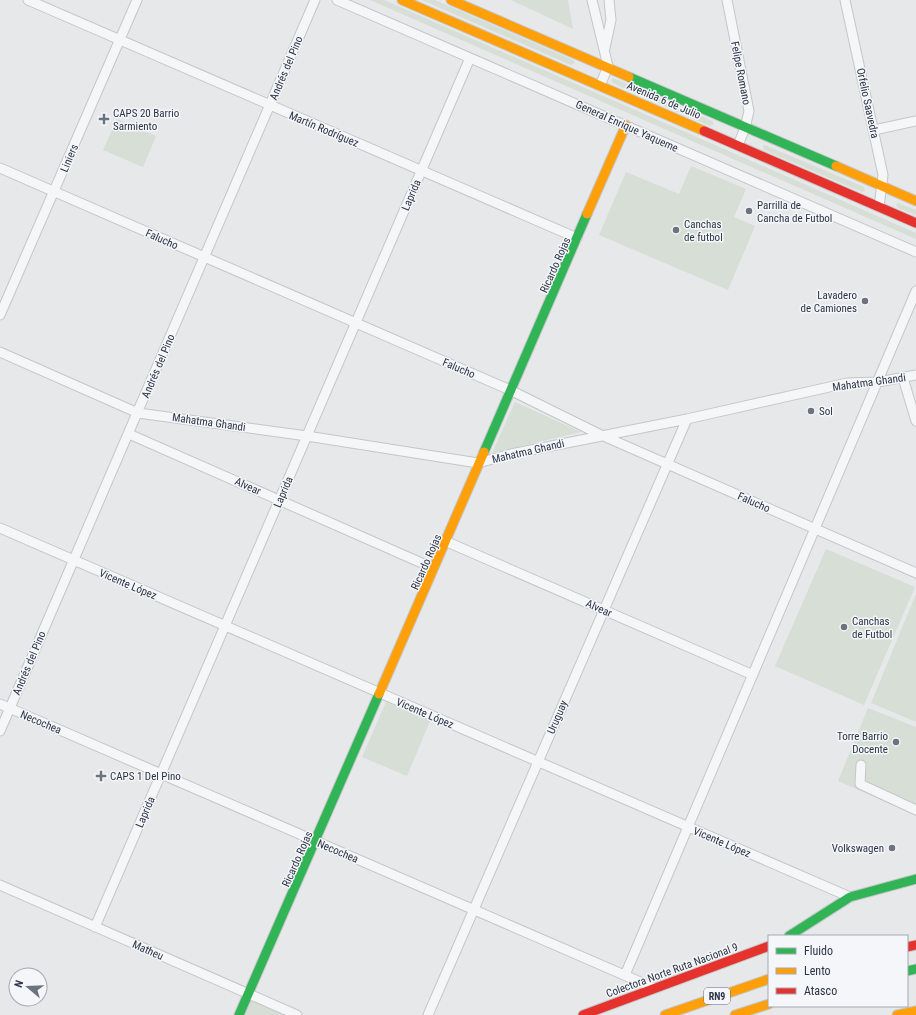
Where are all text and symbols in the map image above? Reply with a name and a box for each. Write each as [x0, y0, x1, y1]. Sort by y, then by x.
street label: Andrés del Pino [267, 34, 306, 102]
street label: Felipe Romano [728, 40, 753, 106]
street label: Orfelio Saavedra [854, 67, 881, 139]
street label: Avenida 6 de Julio [625, 79, 703, 122]
street label: General Enrique Yaqueme [574, 98, 680, 155]
place label: CAPS 20 Barrio Sarmiento [113, 107, 180, 133]
street label: Martín Rodríguez [287, 109, 361, 150]
marker: CAPS 20 Barrio Sarmiento [98, 113, 110, 125]
street label: Liniers [58, 142, 81, 174]
street label: Laprida [399, 178, 424, 213]
place label: Parrilla de Cancha de Futbol [757, 199, 832, 225]
marker: Parrilla de Cancha de Futbol [744, 206, 754, 216]
place label: Canchas de futbol [684, 218, 723, 244]
marker: Canchas de futbol [671, 225, 681, 235]
street label: Falucho [144, 227, 180, 253]
street label: Ricardo Rojas [537, 235, 574, 295]
place label: Lavadero de Camiones [801, 289, 857, 315]
marker: Lavadero de Camiones [860, 296, 870, 306]
street label: Andrés del Pino [139, 332, 178, 400]
street label: Falucho [441, 356, 477, 381]
street label: Mahatma Ghandi [832, 371, 907, 394]
place label: Sol [819, 405, 833, 418]
marker: Sol [806, 406, 816, 416]
street label: Mahatma Ghandi [171, 411, 246, 434]
street label: Mahatma Ghandi [491, 437, 566, 466]
street label: Alvear [233, 475, 263, 498]
street label: Laprida [271, 475, 296, 510]
street label: Falucho [736, 490, 772, 516]
street label: Ricardo Rojas [408, 532, 445, 592]
street label: Vicente López [97, 566, 159, 602]
street label: Alvear [584, 597, 614, 620]
place label: Canchas de Futbol [852, 615, 892, 641]
marker: Canchas de Futbol [839, 622, 849, 632]
street label: Andrés del Pino [10, 629, 49, 697]
street label: Vicente López [394, 695, 456, 731]
street label: Uruguay [545, 698, 571, 736]
street label: Necochea [18, 708, 63, 737]
place label: Torre Barrio Docente [837, 730, 888, 756]
marker: Torre Barrio Docente [891, 737, 901, 747]
marker: CAPS 1 Del Pino [95, 770, 107, 782]
place label: CAPS 1 Del Pino [110, 770, 181, 783]
street label: Laprida [133, 795, 158, 830]
street label: Vicente López [691, 824, 753, 860]
street label: Ricardo Rojas [279, 829, 316, 889]
street label: Necochea [315, 837, 360, 866]
place label: Volkswagen [832, 842, 884, 855]
marker: Volkswagen [887, 843, 897, 853]
legend [768, 935, 908, 1007]
street label: Matheu [130, 938, 165, 963]
street label: Colectora Norte Ruta Nacional 9 [604, 941, 740, 1000]
text: Fluido [804, 944, 833, 958]
text: Lento [804, 964, 831, 978]
north arrow [8, 967, 48, 1007]
text: N [12, 978, 26, 989]
text: Atasco [804, 984, 837, 998]
road number: RN9 [704, 988, 730, 1004]

